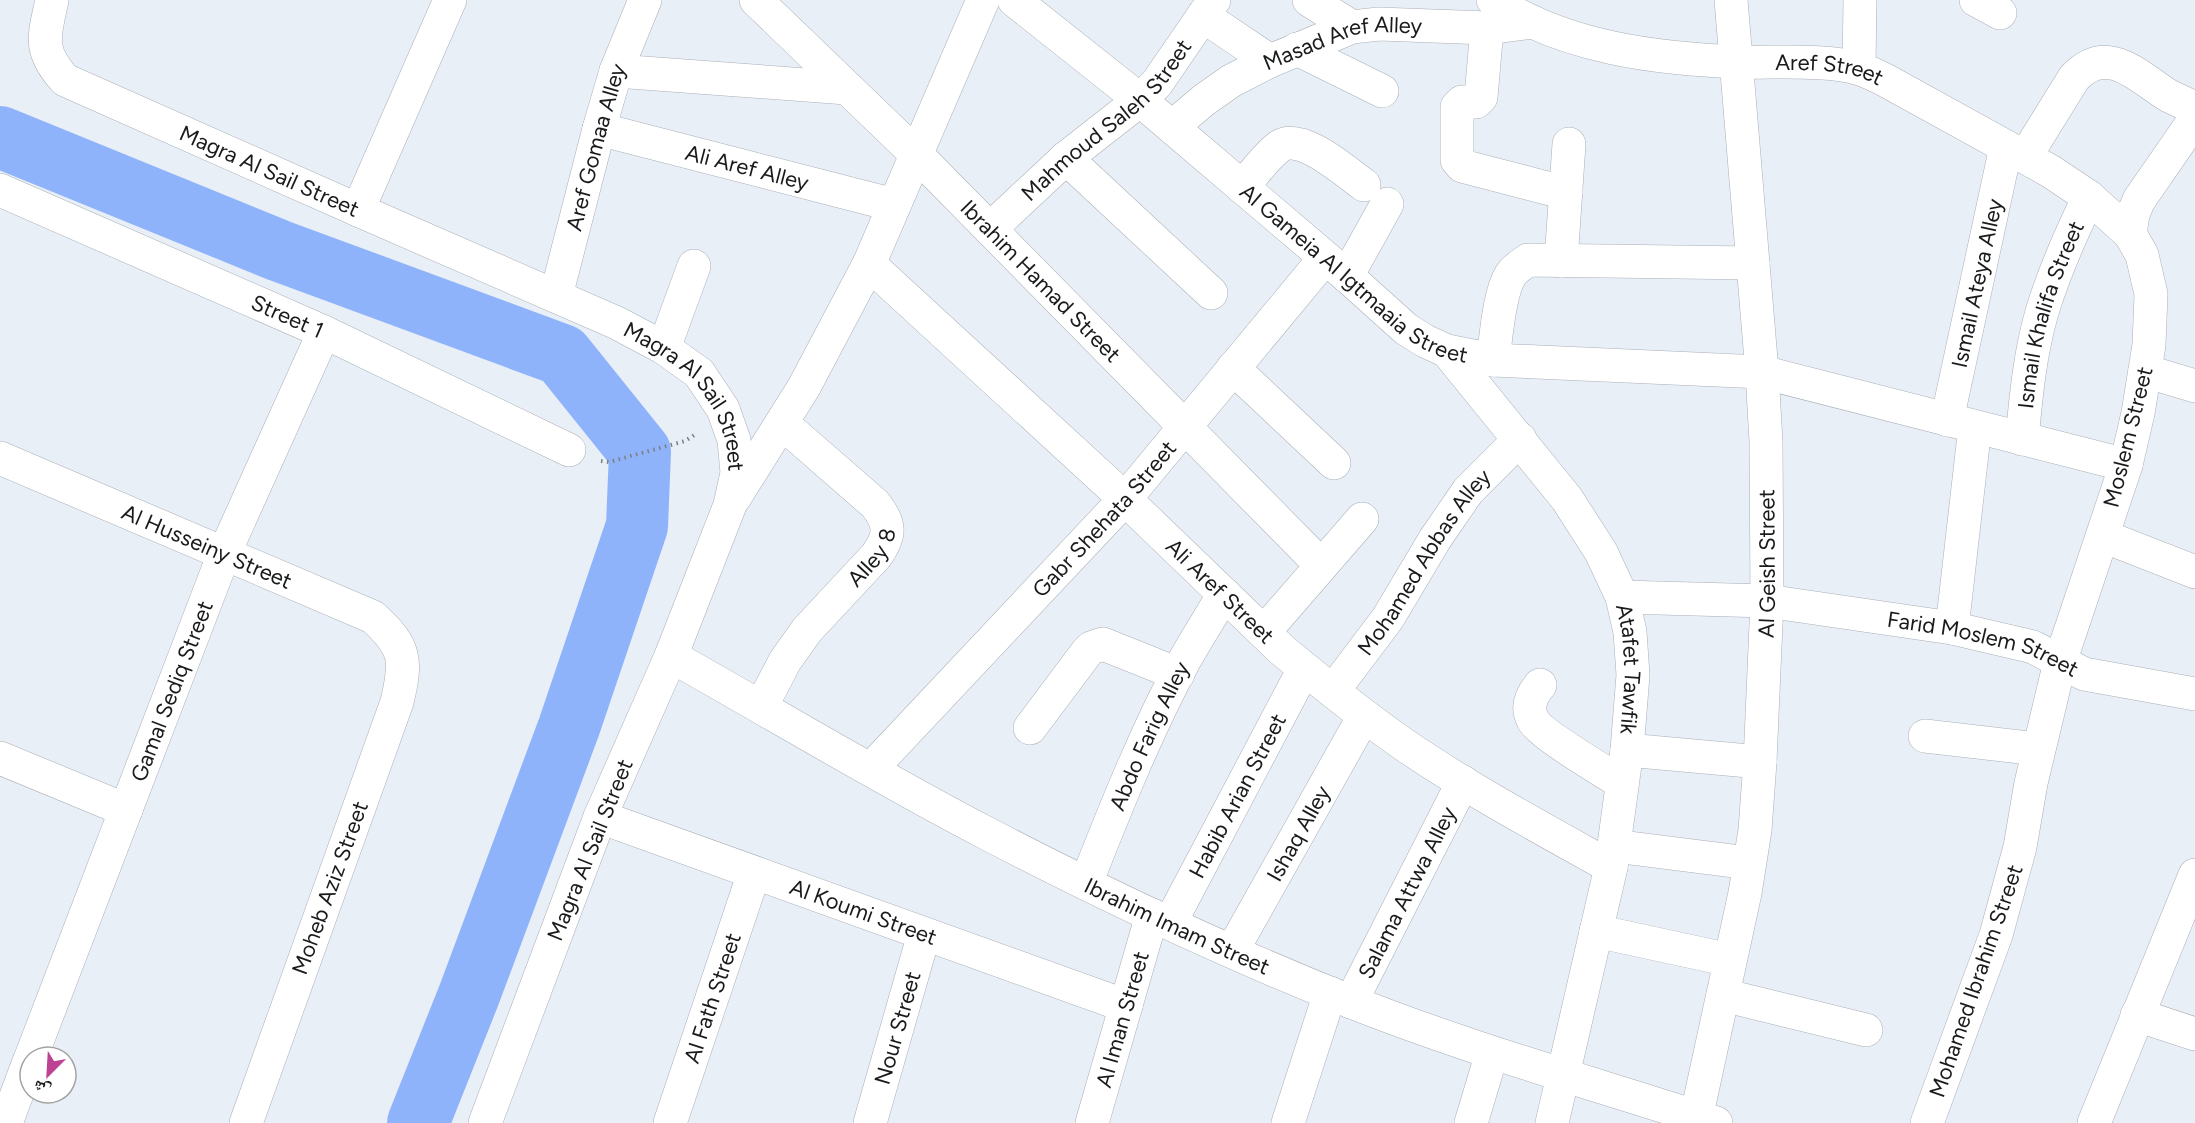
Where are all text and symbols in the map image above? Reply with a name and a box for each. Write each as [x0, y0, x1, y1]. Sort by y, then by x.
street label: Masad Aref Alley [1259, 10, 1423, 76]
street label: Mahmoud Saleh Street [1015, 34, 1197, 207]
street label: Aref Street [1775, 48, 1888, 91]
street label: Aref Gomaa Alley [560, 59, 631, 233]
street label: Magra Al Sail Street [175, 119, 364, 222]
street label: Ali Aref Alley [683, 138, 812, 196]
street label: Al Gameia Al Igtmaaia Street [1235, 178, 1470, 368]
street label: Ibrahim Hamad Street [955, 194, 1127, 367]
street label: Ismail Ateya Alley [1945, 196, 2008, 370]
street label: Ismail Khalifa Street [2012, 216, 2089, 410]
street label: Street 1 [247, 288, 328, 344]
street label: Magra Al Sail Street [619, 316, 750, 472]
street label: Moslem Street [2097, 364, 2159, 510]
street label: Gabr Shehata Street [1026, 435, 1181, 603]
street label: Mohamed Abbas Alley [1351, 463, 1496, 661]
street label: Al Geish Street [1752, 489, 1781, 638]
street label: Al Husseiny Street [118, 498, 296, 594]
street label: Alley 8 [841, 526, 901, 592]
street label: Ali Aref Street [1161, 533, 1280, 649]
street label: Gamal Sediq Street [125, 597, 218, 785]
street label: Atafet Tawfik [1610, 601, 1647, 736]
street label: Farid Moslem Street [1886, 605, 2083, 682]
street label: Abdo Farig Alley [1103, 656, 1195, 814]
street label: Habib Arian Street [1183, 709, 1292, 882]
street label: Magra Al Sail Street [541, 755, 639, 945]
street label: Ishaq Alley [1260, 780, 1336, 886]
street label: Moheb Aziz Street [286, 798, 374, 978]
street label: Salama Attwa Alley [1352, 802, 1462, 983]
street label: Mohamed Ibrahim Street [1923, 861, 2029, 1101]
street label: Ibrahim Imam Street [1080, 872, 1274, 980]
street label: Al Koumi Street [786, 873, 941, 950]
street label: Al Fath Street [678, 929, 746, 1067]
street label: Al Iman Street [1089, 948, 1154, 1090]
street label: Nour Street [868, 968, 926, 1088]
north arrow [18, 1045, 78, 1105]
text: ش [30, 1076, 54, 1100]

